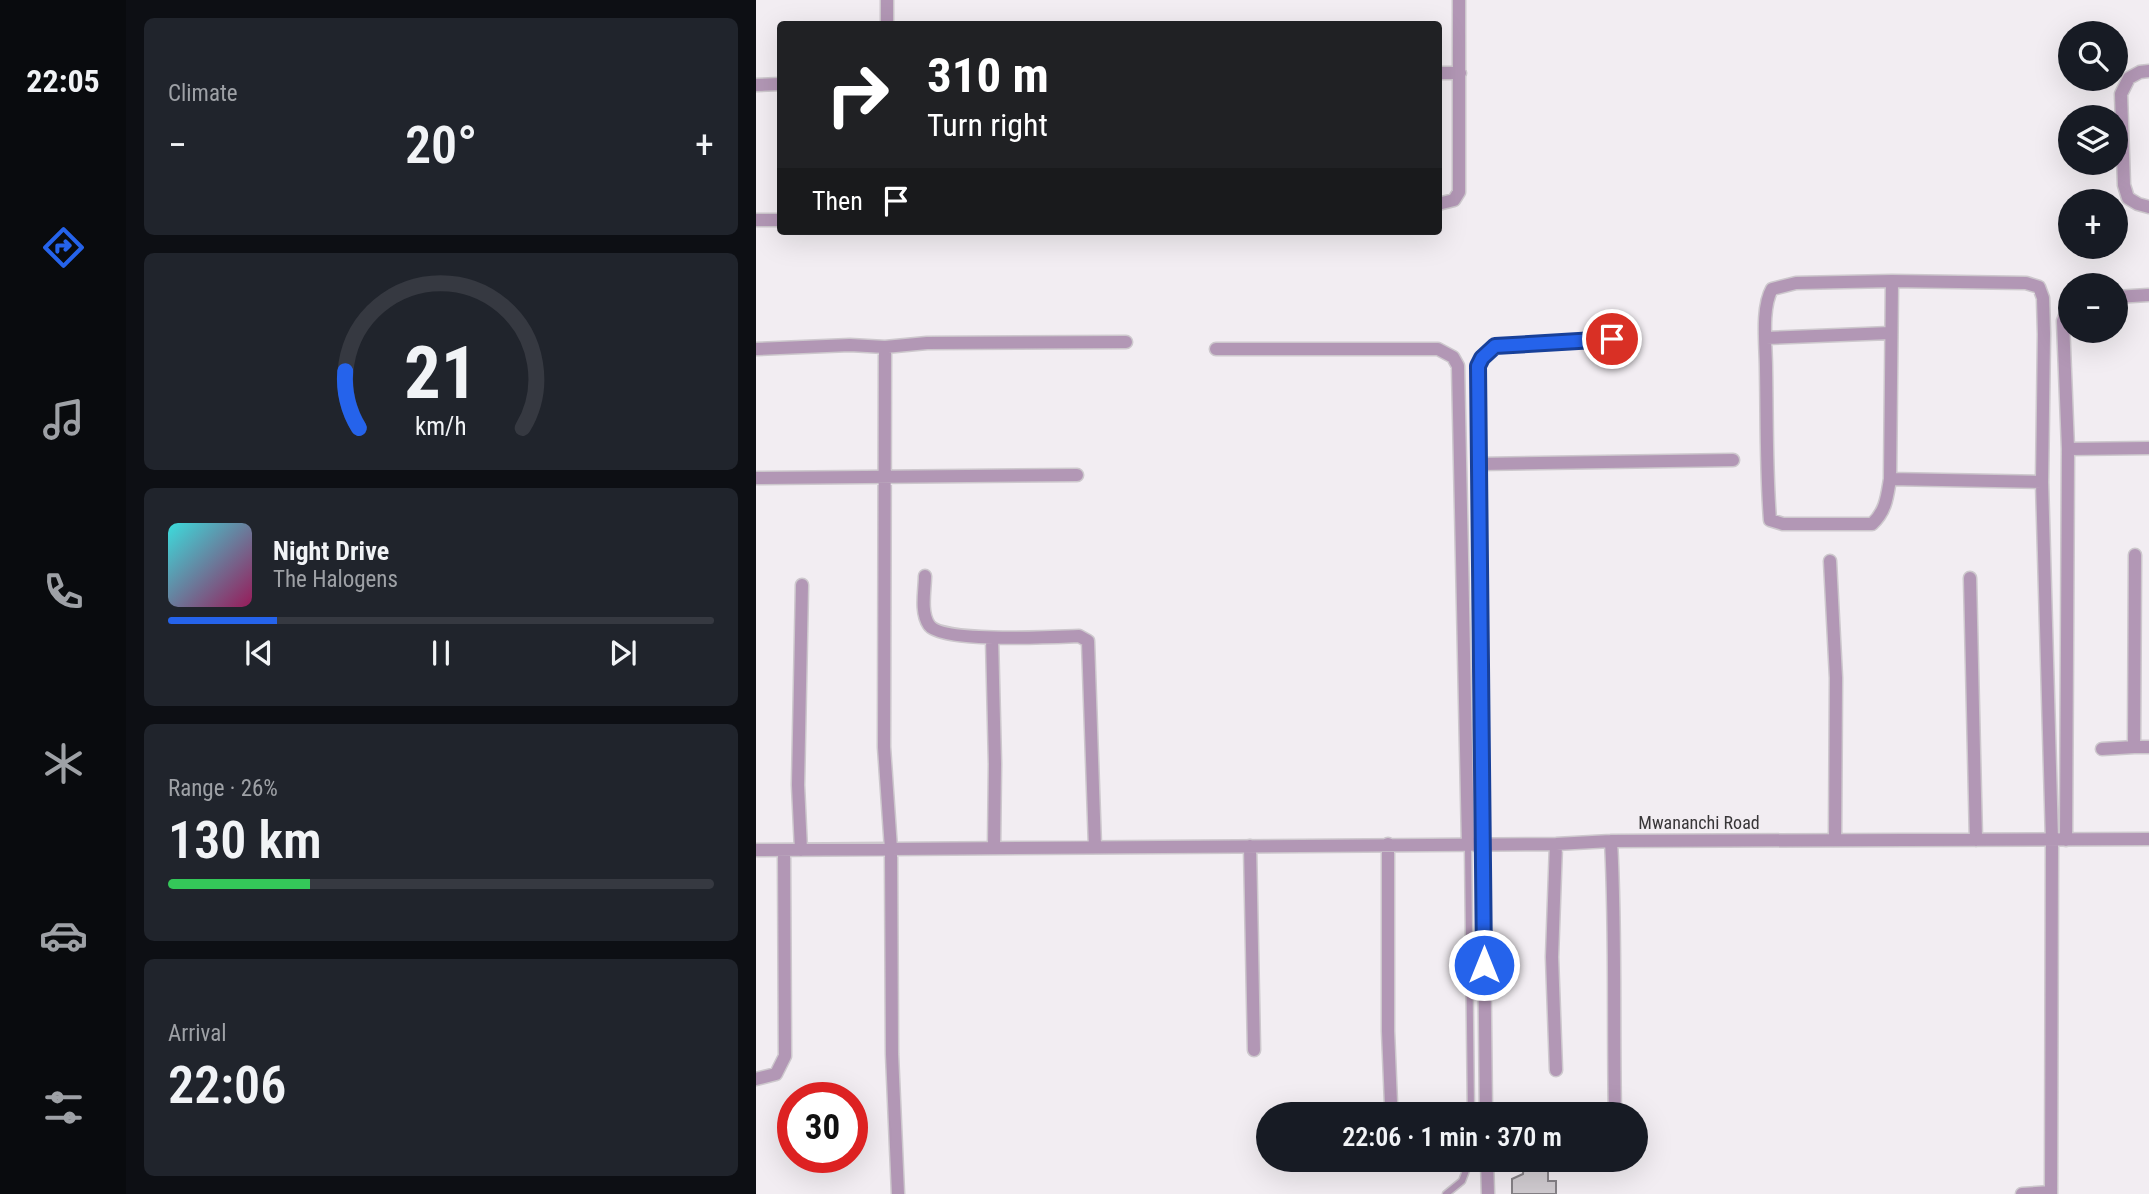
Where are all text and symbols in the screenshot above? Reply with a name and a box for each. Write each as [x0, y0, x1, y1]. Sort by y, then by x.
map controls [2058, 21, 2128, 343]
button: search [2058, 21, 2128, 91]
text: 310 m [927, 47, 1049, 104]
icon: right [812, 49, 903, 140]
text: 22:05 [26, 62, 100, 100]
text: Climate [168, 80, 238, 107]
button: layers [2058, 105, 2128, 175]
text: Turn right [927, 106, 1048, 144]
text: 20° [405, 115, 477, 176]
text: − [168, 123, 187, 167]
text: + [695, 123, 714, 167]
icon: arrive [877, 182, 915, 220]
text: Then [812, 186, 863, 216]
button: + [2058, 189, 2128, 259]
icon: directions [39, 223, 88, 272]
button: − [2058, 273, 2128, 343]
pin [1582, 309, 1642, 369]
icon: arrive [1593, 320, 1631, 358]
text: 21 [404, 330, 478, 416]
icon: music [39, 395, 88, 444]
text: km/h [415, 412, 467, 441]
text: Night Drive [273, 536, 389, 566]
text: The Halogens [273, 566, 398, 593]
icon: phone [39, 567, 88, 616]
icon: previous [240, 634, 278, 672]
icon: pause [422, 634, 460, 672]
icon: next [604, 634, 642, 672]
icon: climate [39, 739, 88, 788]
text: Range · 26% [168, 775, 278, 802]
text: 130 km [168, 810, 322, 871]
street label: Mwananchi Road [1638, 812, 1760, 833]
icon: car [39, 911, 88, 960]
position arrow [1447, 928, 1521, 1002]
text: Arrival [168, 1020, 227, 1047]
text: 22:06 [168, 1055, 286, 1116]
speed limit sign: 30 [777, 1082, 868, 1173]
icon: filters [39, 1083, 88, 1132]
text: 22:06 · 1 min · 370 m [1342, 1122, 1562, 1152]

